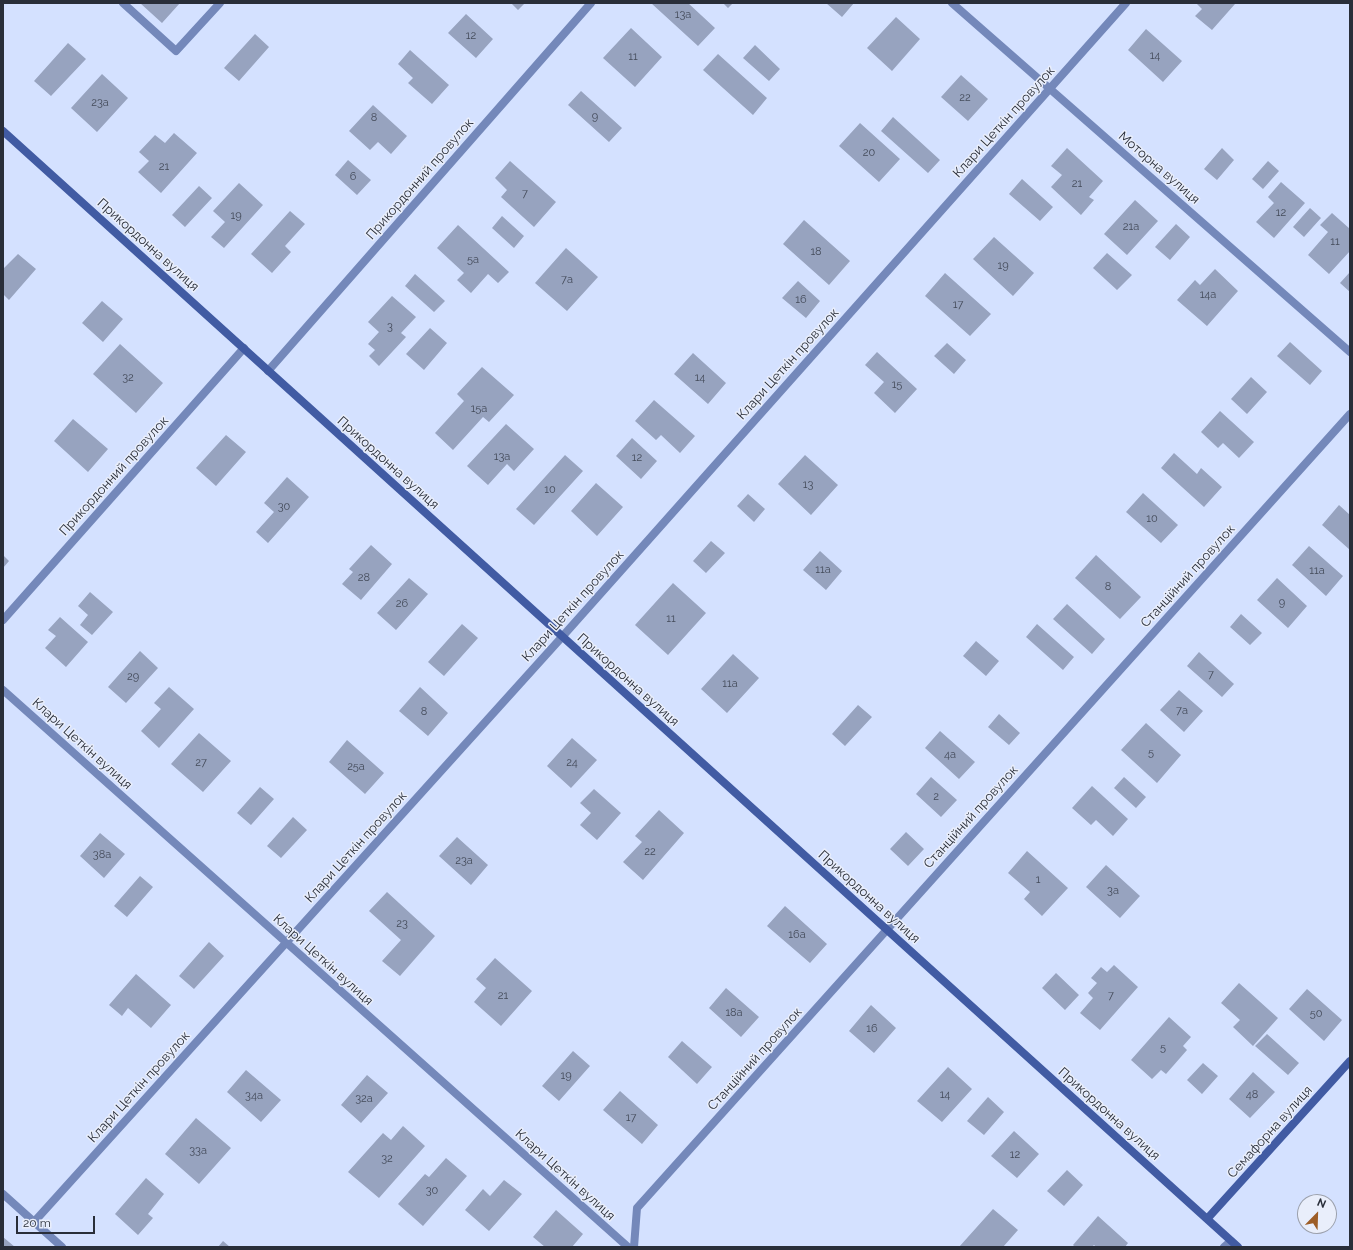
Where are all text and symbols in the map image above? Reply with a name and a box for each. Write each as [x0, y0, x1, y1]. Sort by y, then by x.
house number: 13а [675, 8, 691, 22]
house number: 12 [466, 29, 476, 43]
house number: 14 [1150, 49, 1160, 63]
house number: 11 [628, 50, 638, 64]
street label: Клари Цеткін провулок [950, 63, 1058, 181]
house number: 22 [959, 91, 971, 105]
house number: 23а [91, 96, 109, 110]
house number: 9 [592, 110, 598, 124]
house number: 8 [371, 111, 377, 125]
street label: Прикордонний провулок [363, 115, 477, 243]
street label: Моторна вулиця [1115, 129, 1203, 207]
house number: 20 [863, 146, 875, 160]
house number: 21 [159, 160, 169, 174]
house number: 6 [350, 170, 356, 184]
house number: 21 [1072, 177, 1082, 191]
house number: 7 [522, 187, 528, 201]
street label: Прикордонна вулиця [94, 195, 202, 295]
house number: 12 [1276, 206, 1286, 220]
house number: 19 [230, 209, 242, 223]
house number: 21а [1123, 220, 1139, 234]
house number: 11 [1330, 235, 1340, 249]
house number: 18 [810, 245, 822, 259]
house number: 5а [467, 253, 479, 267]
house number: 19 [997, 259, 1009, 273]
house number: 7а [561, 273, 573, 287]
house number: 14а [1200, 288, 1216, 302]
house number: 16 [795, 293, 807, 307]
house number: 17 [953, 298, 963, 312]
street label: Клари Цеткін провулок [734, 305, 842, 423]
house number: 3 [387, 320, 393, 334]
house number: 32 [122, 371, 134, 385]
house number: 14 [695, 371, 705, 385]
house number: 15 [892, 378, 902, 392]
house number: 15а [471, 402, 487, 416]
street label: Прикордонний провулок [56, 413, 172, 539]
street label: Прикордонна вулиця [334, 413, 442, 513]
house number: 13а [494, 450, 510, 464]
house number: 12 [632, 451, 642, 465]
house number: 13 [803, 478, 813, 492]
house number: 10 [544, 483, 556, 497]
house number: 30 [278, 500, 290, 514]
house number: 10 [1146, 512, 1158, 526]
street label: Станційний провулок [1138, 521, 1238, 631]
street label: Клари Цеткін провулок [519, 547, 627, 665]
house number: 11а [815, 563, 831, 577]
house number: 11а [1309, 564, 1325, 578]
house number: 28 [358, 571, 370, 585]
house number: 8 [1105, 580, 1111, 594]
house number: 9 [1279, 596, 1285, 610]
house number: 26 [396, 597, 408, 611]
house number: 11 [666, 612, 676, 626]
street label: Прикордонна вулиця [574, 630, 682, 730]
house number: 7 [1208, 668, 1214, 682]
house number: 29 [127, 670, 139, 684]
house number: 11а [722, 677, 738, 691]
street label: Клари Цеткін вулиця [29, 695, 135, 793]
house number: 7а [1176, 704, 1188, 718]
house number: 8 [421, 705, 427, 719]
house number: 5 [1148, 746, 1154, 760]
house number: 4а [944, 748, 956, 762]
house number: 27 [195, 756, 207, 770]
house number: 24 [566, 756, 578, 770]
house number: 25а [347, 760, 365, 774]
street label: Станційний провулок [921, 762, 1021, 872]
street label: Клари Цеткін провулок [302, 788, 410, 906]
house number: 2 [933, 790, 939, 804]
house number: 22 [644, 845, 656, 859]
street label: Прикордонна вулиця [815, 847, 923, 947]
house number: 38а [93, 848, 111, 862]
house number: 23а [455, 854, 473, 868]
house number: 1 [1036, 873, 1040, 887]
house number: 3а [1107, 884, 1119, 898]
street label: Клари Цеткін вулиця [270, 911, 376, 1009]
house number: 23 [396, 917, 408, 931]
house number: 16а [788, 928, 806, 942]
house number: 21 [498, 989, 508, 1003]
house number: 7 [1108, 989, 1114, 1003]
street label: Станційний провулок [705, 1004, 805, 1114]
house number: 18а [725, 1006, 743, 1020]
house number: 50 [1310, 1007, 1322, 1021]
house number: 16 [866, 1022, 878, 1036]
street label: Клари Цеткін провулок [85, 1028, 193, 1146]
house number: 5 [1160, 1041, 1166, 1055]
street label: Прикордонна вулиця [1055, 1064, 1163, 1164]
house number: 19 [560, 1069, 572, 1083]
street label: Семафорна вулиця [1224, 1083, 1316, 1181]
house number: 14 [940, 1088, 950, 1102]
house number: 48 [1246, 1088, 1258, 1102]
house number: 34а [245, 1089, 263, 1103]
house number: 32а [355, 1092, 373, 1106]
house number: 17 [626, 1111, 636, 1125]
street label: Клари Цеткін вулиця [512, 1126, 618, 1224]
house number: 33а [189, 1144, 207, 1158]
house number: 12 [1010, 1148, 1020, 1162]
house number: 32 [381, 1152, 393, 1166]
house number: 30 [426, 1184, 438, 1198]
north arrow [1297, 1194, 1337, 1234]
text: N [1315, 1196, 1328, 1211]
scale bar [18, 1208, 97, 1234]
text: 20 m [23, 1216, 51, 1230]

